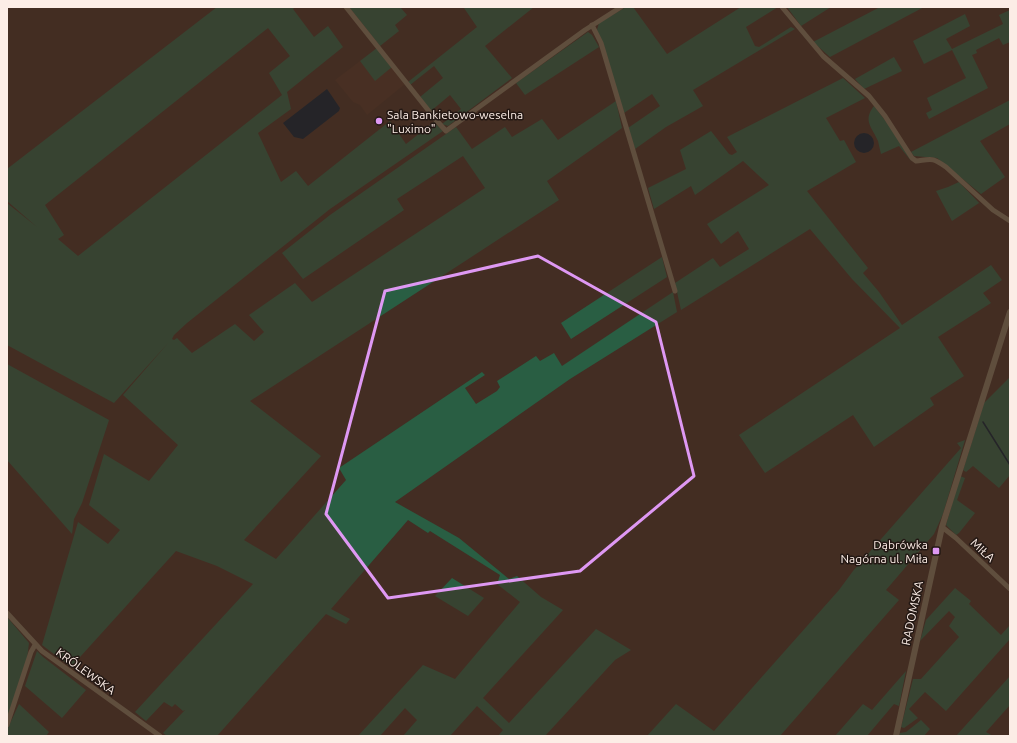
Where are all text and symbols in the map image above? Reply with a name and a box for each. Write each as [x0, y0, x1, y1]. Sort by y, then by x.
place label: Sala Bankietowo-weselna "Luximo" [387, 108, 523, 135]
marker: Sala Bankietowo-weselna "Luximo" [374, 116, 384, 126]
street label: MIŁA [968, 536, 998, 564]
place label: Dąbrówka Nagórna ul. Miła [841, 538, 928, 565]
marker: Dąbrówka Nagórna ul. Miła [931, 546, 941, 556]
street label: RADOMSKA [899, 579, 925, 646]
street label: KRÓLEWSKA [54, 645, 118, 697]

